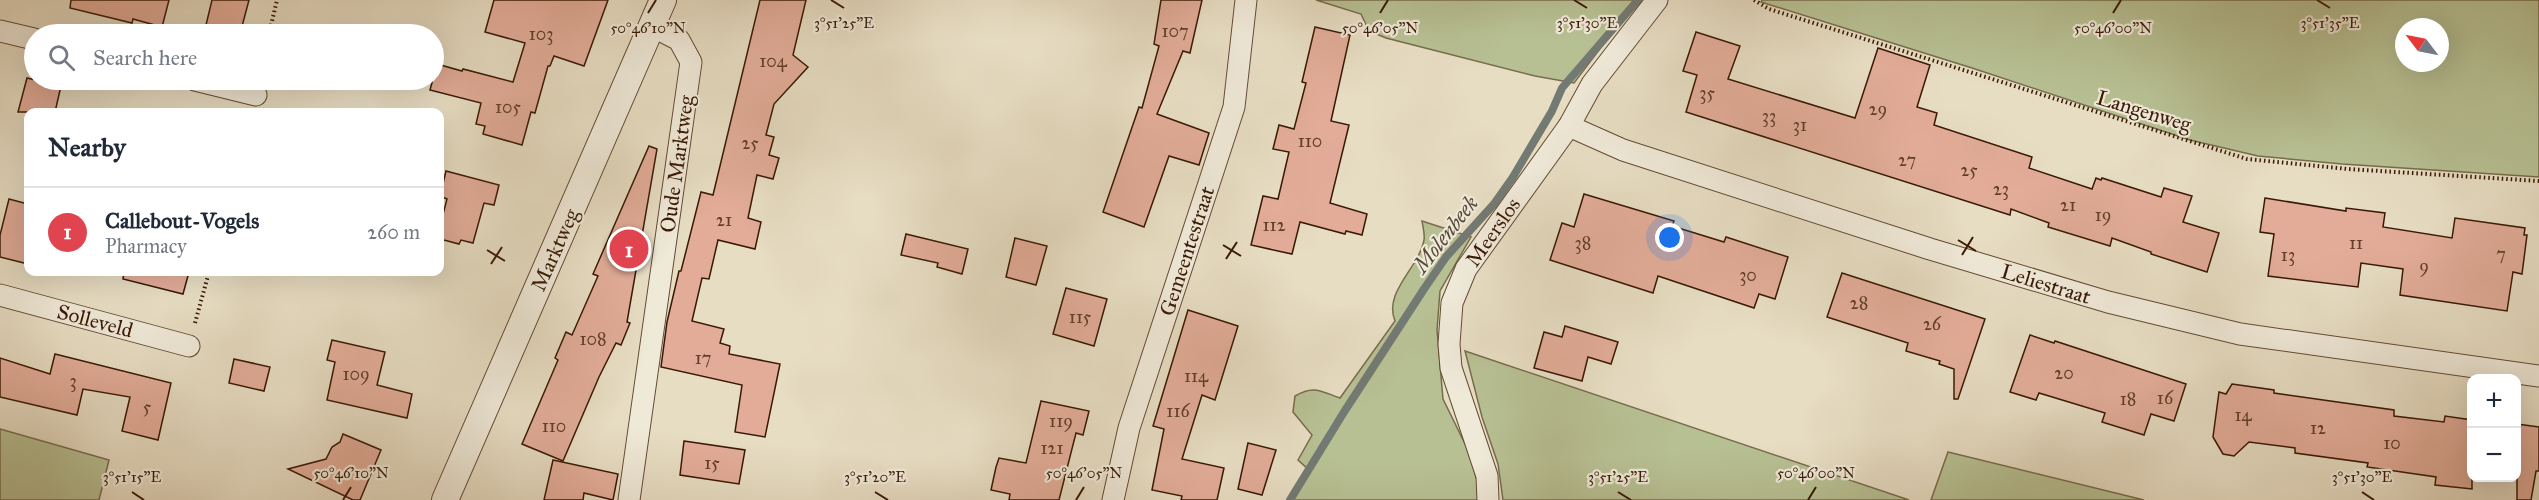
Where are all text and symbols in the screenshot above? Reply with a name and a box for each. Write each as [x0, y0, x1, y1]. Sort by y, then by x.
text: 3°51'25"E [814, 14, 874, 32]
text: 3°51'30"E [1557, 14, 1618, 32]
text: 3°51'35"E [2301, 14, 2360, 32]
north arrow [2395, 18, 2449, 72]
text: 50°46'10"N [610, 19, 686, 37]
text: 50°46'05"N [1342, 19, 1418, 37]
text: 50°46'00"N [2074, 19, 2152, 37]
house number: 107 [1161, 20, 1189, 42]
house number: 103 [529, 23, 553, 45]
search box [24, 24, 444, 90]
icon: search [45, 41, 78, 74]
text: Search here [93, 44, 197, 71]
house number: 104 [759, 50, 788, 72]
house number: 35 [1699, 82, 1715, 104]
street label: Langenweg [2094, 84, 2195, 138]
street label: Oude Marktweg [654, 93, 700, 234]
house number: 105 [495, 96, 522, 118]
house number: 29 [1869, 98, 1887, 120]
house number: 33 [1762, 105, 1776, 127]
house number: 31 [1793, 114, 1807, 136]
house number: 110 [1298, 130, 1322, 152]
text: Nearby [48, 131, 126, 163]
house number: 25 [741, 132, 759, 154]
house number: 27 [1898, 149, 1916, 171]
house number: 25 [1960, 159, 1978, 181]
house number: 23 [1993, 178, 2009, 200]
street label: Gemeentestraat [1154, 182, 1220, 319]
water label: Molenbeek [1406, 190, 1484, 280]
street label: Meerslos [1460, 192, 1526, 272]
house number: 21 [2060, 194, 2076, 216]
house number: 19 [2095, 204, 2111, 226]
street label: Marktweg [525, 205, 585, 295]
text: Callebout-Vogels [105, 207, 259, 234]
house number: 21 [716, 209, 732, 231]
house number: 112 [1262, 214, 1286, 236]
text: 1 [64, 220, 71, 244]
text: 260 m [367, 220, 420, 244]
your location [1655, 223, 1684, 252]
pin: 1 [610, 226, 648, 272]
house number: 38 [1575, 232, 1591, 254]
house number: 11 [2349, 232, 2363, 254]
text: Pharmacy [105, 234, 187, 258]
house number: 7 [2496, 243, 2506, 265]
house number: 13 [2281, 244, 2295, 266]
house number: 9 [2419, 255, 2429, 277]
street label: Leliestraat [1998, 258, 2095, 310]
house number: 30 [1739, 264, 1757, 286]
house number: 28 [1850, 292, 1868, 314]
street label: Solleveld [54, 298, 136, 344]
house number: 115 [1069, 306, 1092, 328]
house number: 26 [1923, 313, 1942, 335]
house number: 108 [579, 328, 607, 350]
house number: 17 [695, 347, 711, 369]
house number: 20 [2054, 362, 2074, 384]
house number: 109 [342, 363, 370, 385]
house number: 114 [1184, 365, 1209, 387]
house number: 3 [69, 370, 77, 392]
map controls [2467, 374, 2521, 482]
button: + [2467, 374, 2521, 428]
house number: 16 [2157, 387, 2174, 409]
house number: 18 [2120, 388, 2136, 410]
house number: 5 [143, 396, 152, 418]
house number: 116 [1166, 400, 1190, 422]
house number: 14 [2234, 404, 2253, 426]
house number: 119 [1049, 410, 1073, 432]
house number: 110 [542, 415, 566, 437]
house number: 12 [2310, 417, 2326, 439]
button: − [2467, 428, 2521, 482]
house number: 10 [2383, 432, 2401, 454]
house number: 121 [1040, 437, 1064, 459]
house number: 15 [704, 452, 720, 474]
text: 50°46'10"N [313, 464, 389, 482]
text: 50°46'05"N [1046, 464, 1122, 482]
text: 50°46'00"N [1777, 464, 1855, 482]
text: 3°51'15"E [103, 468, 162, 486]
text: 3°51'20"E [844, 468, 906, 486]
text: 3°51'25"E [1588, 468, 1648, 486]
text: 3°51'30"E [2332, 468, 2393, 486]

